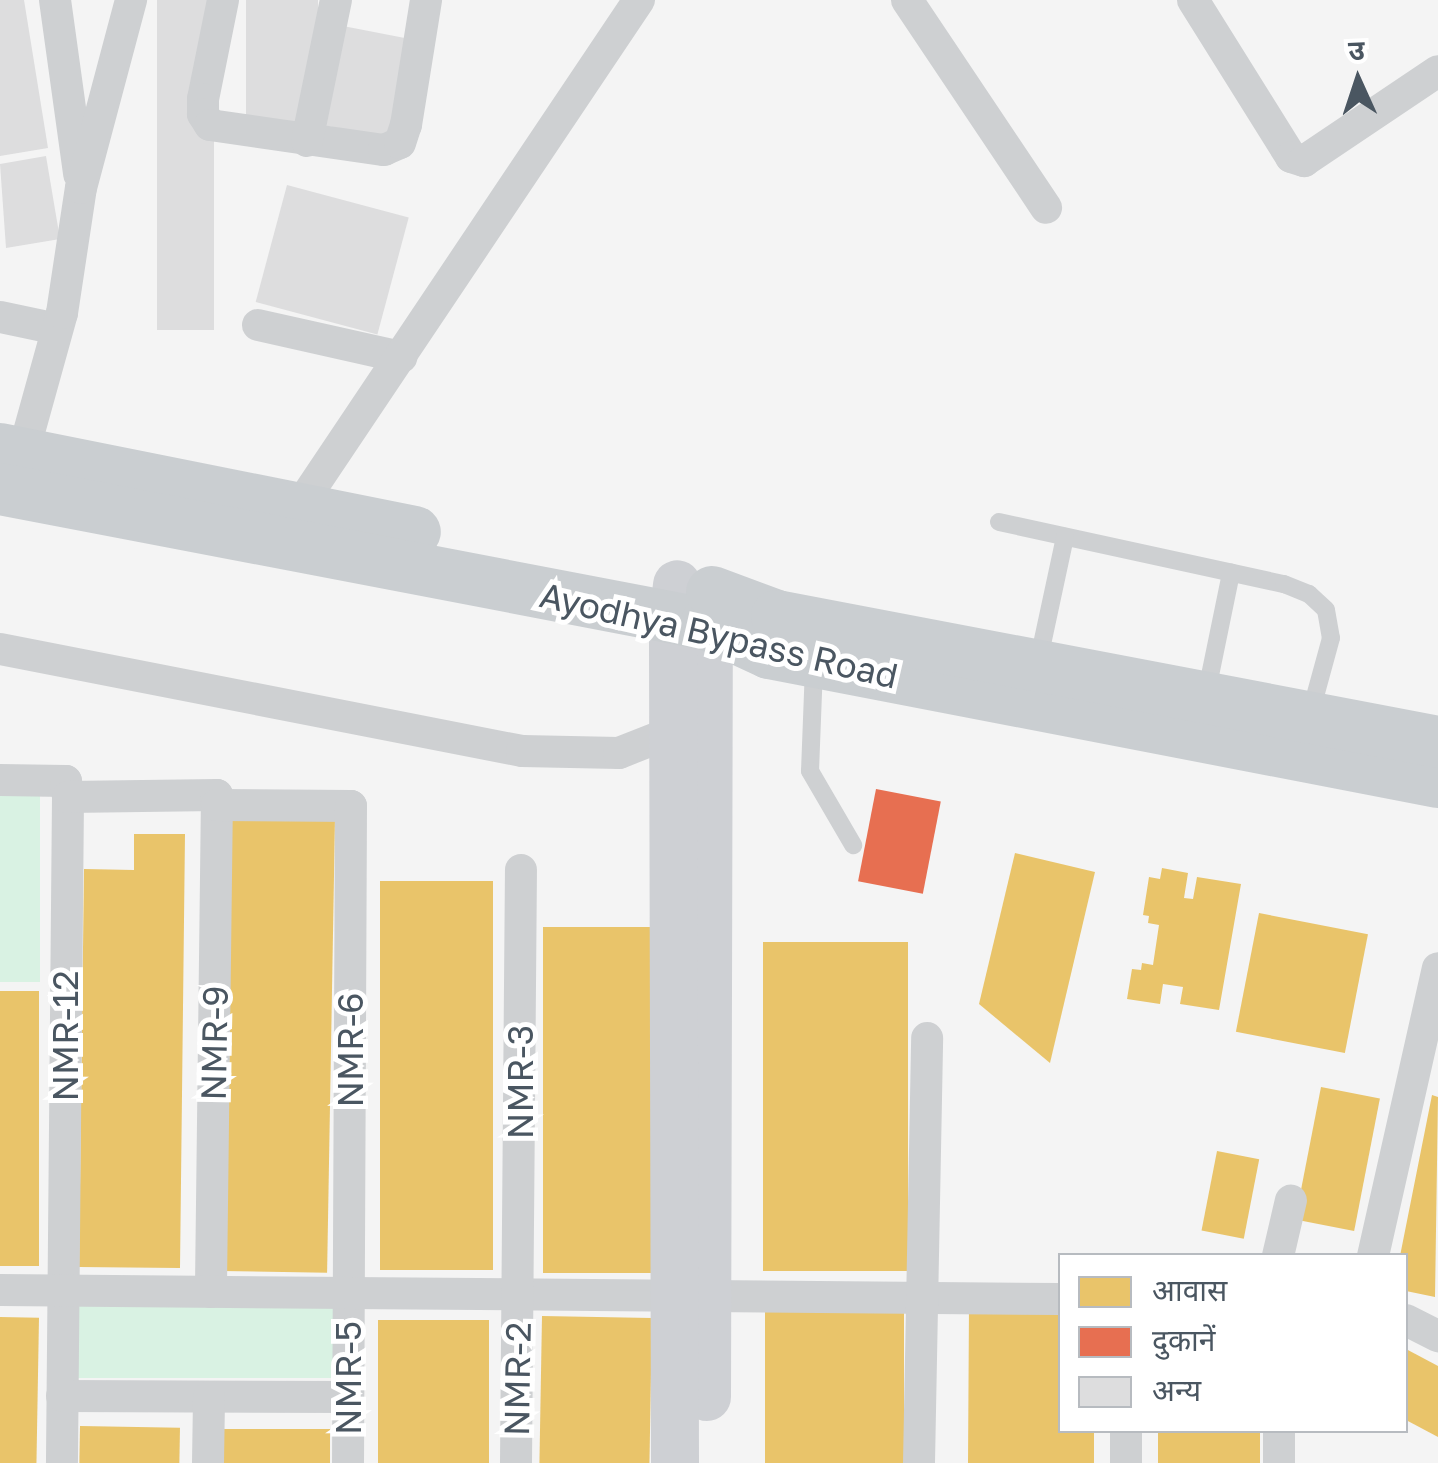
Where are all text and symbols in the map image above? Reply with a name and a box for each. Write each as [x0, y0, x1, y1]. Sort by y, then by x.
north arrow [1308, 30, 1408, 130]
text: उ [1347, 33, 1365, 66]
street label: Ayodhya Bypass Road [536, 573, 902, 697]
street label: NMR-12 [44, 970, 86, 1102]
street label: NMR-9 [192, 985, 236, 1101]
street label: NMR-6 [329, 993, 371, 1107]
street label: NMR-3 [499, 1025, 541, 1139]
legend [1058, 1253, 1408, 1433]
text: आवास [1152, 1272, 1227, 1308]
street label: NMR-5 [327, 1321, 369, 1435]
street label: NMR-2 [495, 1322, 539, 1436]
text: दुकानें [1152, 1322, 1215, 1358]
text: अन्य [1152, 1372, 1201, 1408]

